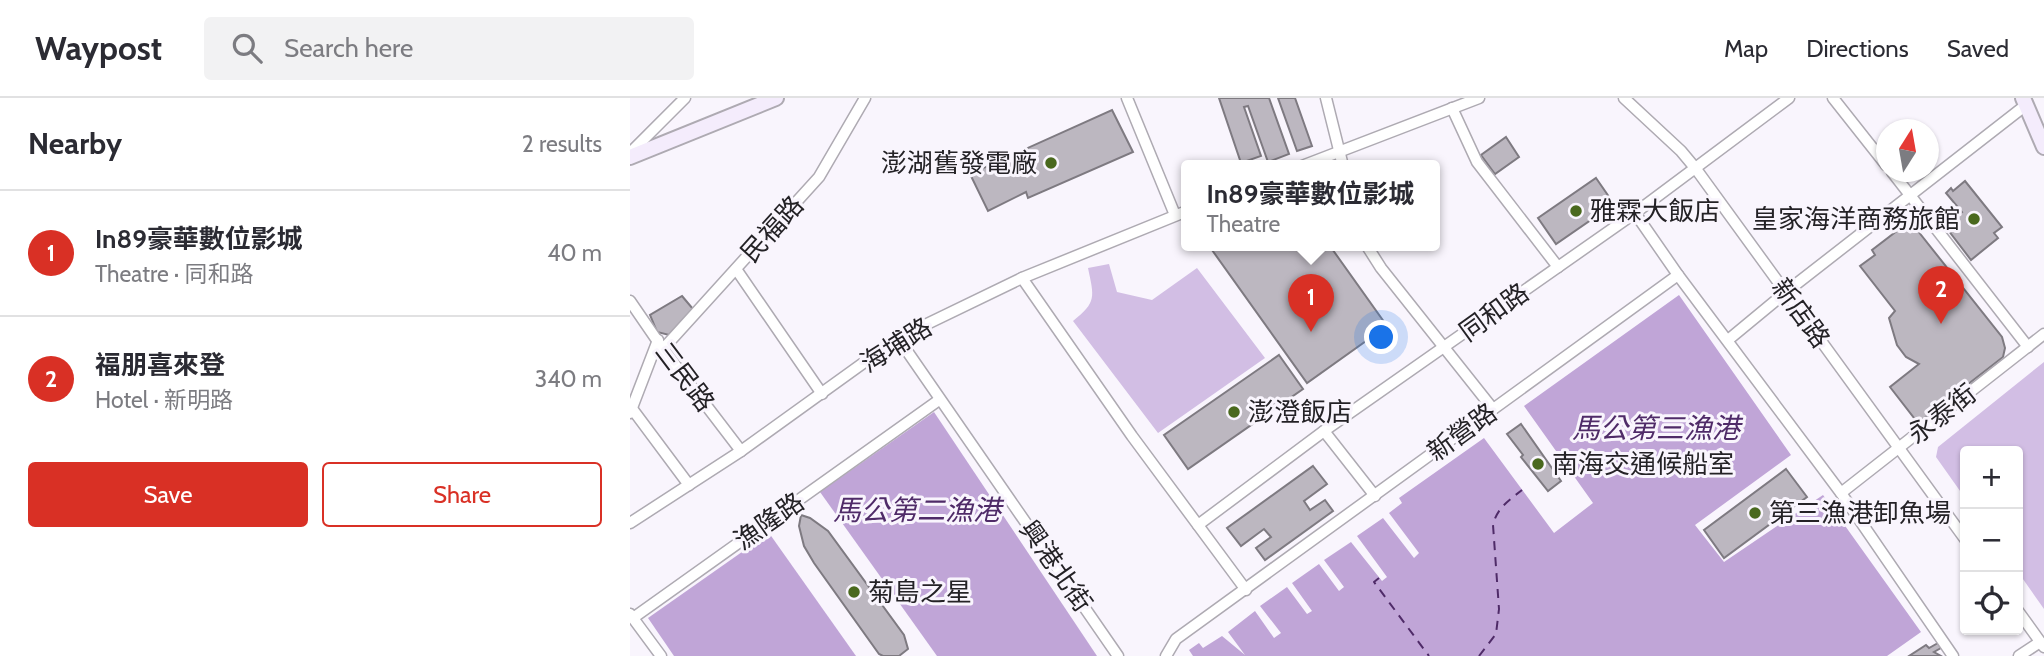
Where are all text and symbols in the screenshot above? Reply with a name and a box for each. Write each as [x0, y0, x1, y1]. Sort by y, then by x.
search box [204, 17, 694, 80]
text: Waypost [35, 28, 162, 68]
icon: search [228, 29, 266, 67]
text: Search here [284, 32, 413, 64]
text: Map [1724, 34, 1768, 63]
text: Directions [1806, 34, 1909, 63]
text: Saved [1947, 34, 2009, 63]
north arrow [1876, 119, 1939, 182]
text: Nearby [28, 125, 122, 162]
text: 2 results [522, 130, 602, 158]
place label: 澎湖舊發電廠 [881, 147, 1037, 179]
marker: 澎湖舊發電廠 [1043, 155, 1059, 171]
popup [1181, 160, 1440, 251]
text: In89豪華數位影城 [1207, 178, 1414, 210]
street label: 民福路 [734, 189, 810, 269]
place label: 雅霖大飯店 [1590, 195, 1720, 227]
marker: 雅霖大飯店 [1568, 203, 1584, 219]
place label: 皇家海洋商務旅館 [1752, 203, 1960, 235]
text: Theatre [1207, 210, 1280, 238]
marker: 皇家海洋商務旅館 [1966, 211, 1982, 227]
text: In89豪華數位影城 [95, 223, 303, 255]
text: 1 [47, 239, 55, 267]
text: 40 m [547, 239, 602, 267]
text: Theatre · 同和路 [95, 260, 254, 288]
pin: 2 [1918, 266, 1964, 324]
street label: 新店路 [1765, 272, 1837, 354]
pin: 1 [1288, 274, 1334, 332]
street label: 同和路 [1453, 276, 1535, 348]
street label: 海埔路 [854, 311, 938, 379]
your location [1364, 320, 1398, 354]
street label: 三民路 [649, 336, 721, 418]
text: 福朋喜來登 [95, 349, 225, 381]
text: 2 [45, 365, 57, 393]
text: 340 m [535, 365, 602, 393]
street label: 永泰街 [1901, 377, 1983, 451]
text: Hotel · 新明路 [95, 386, 233, 414]
place label: 澎澄飯店 [1248, 396, 1352, 428]
street label: 新營路 [1421, 396, 1503, 468]
marker: 澎澄飯店 [1226, 404, 1242, 420]
water label: 馬公第三漁港 [1572, 411, 1744, 445]
map controls [1960, 446, 2023, 635]
button: + [1960, 446, 2023, 509]
place label: 南海交通候船室 [1552, 448, 1734, 480]
marker: 南海交通候船室 [1530, 456, 1546, 472]
button: Save [28, 462, 308, 527]
button: Share [322, 462, 602, 527]
street label: 漁隆路 [728, 486, 810, 556]
water label: 馬公第二漁港 [833, 493, 1005, 527]
place label: 第三漁港卸魚場 [1769, 497, 1951, 529]
marker: 第三漁港卸魚場 [1747, 505, 1763, 521]
button: − [1960, 509, 2023, 572]
street label: 興港北街 [1013, 514, 1099, 618]
button: locate [1960, 572, 2023, 635]
place label: 菊島之星 [868, 576, 972, 608]
marker: 菊島之星 [846, 584, 862, 600]

